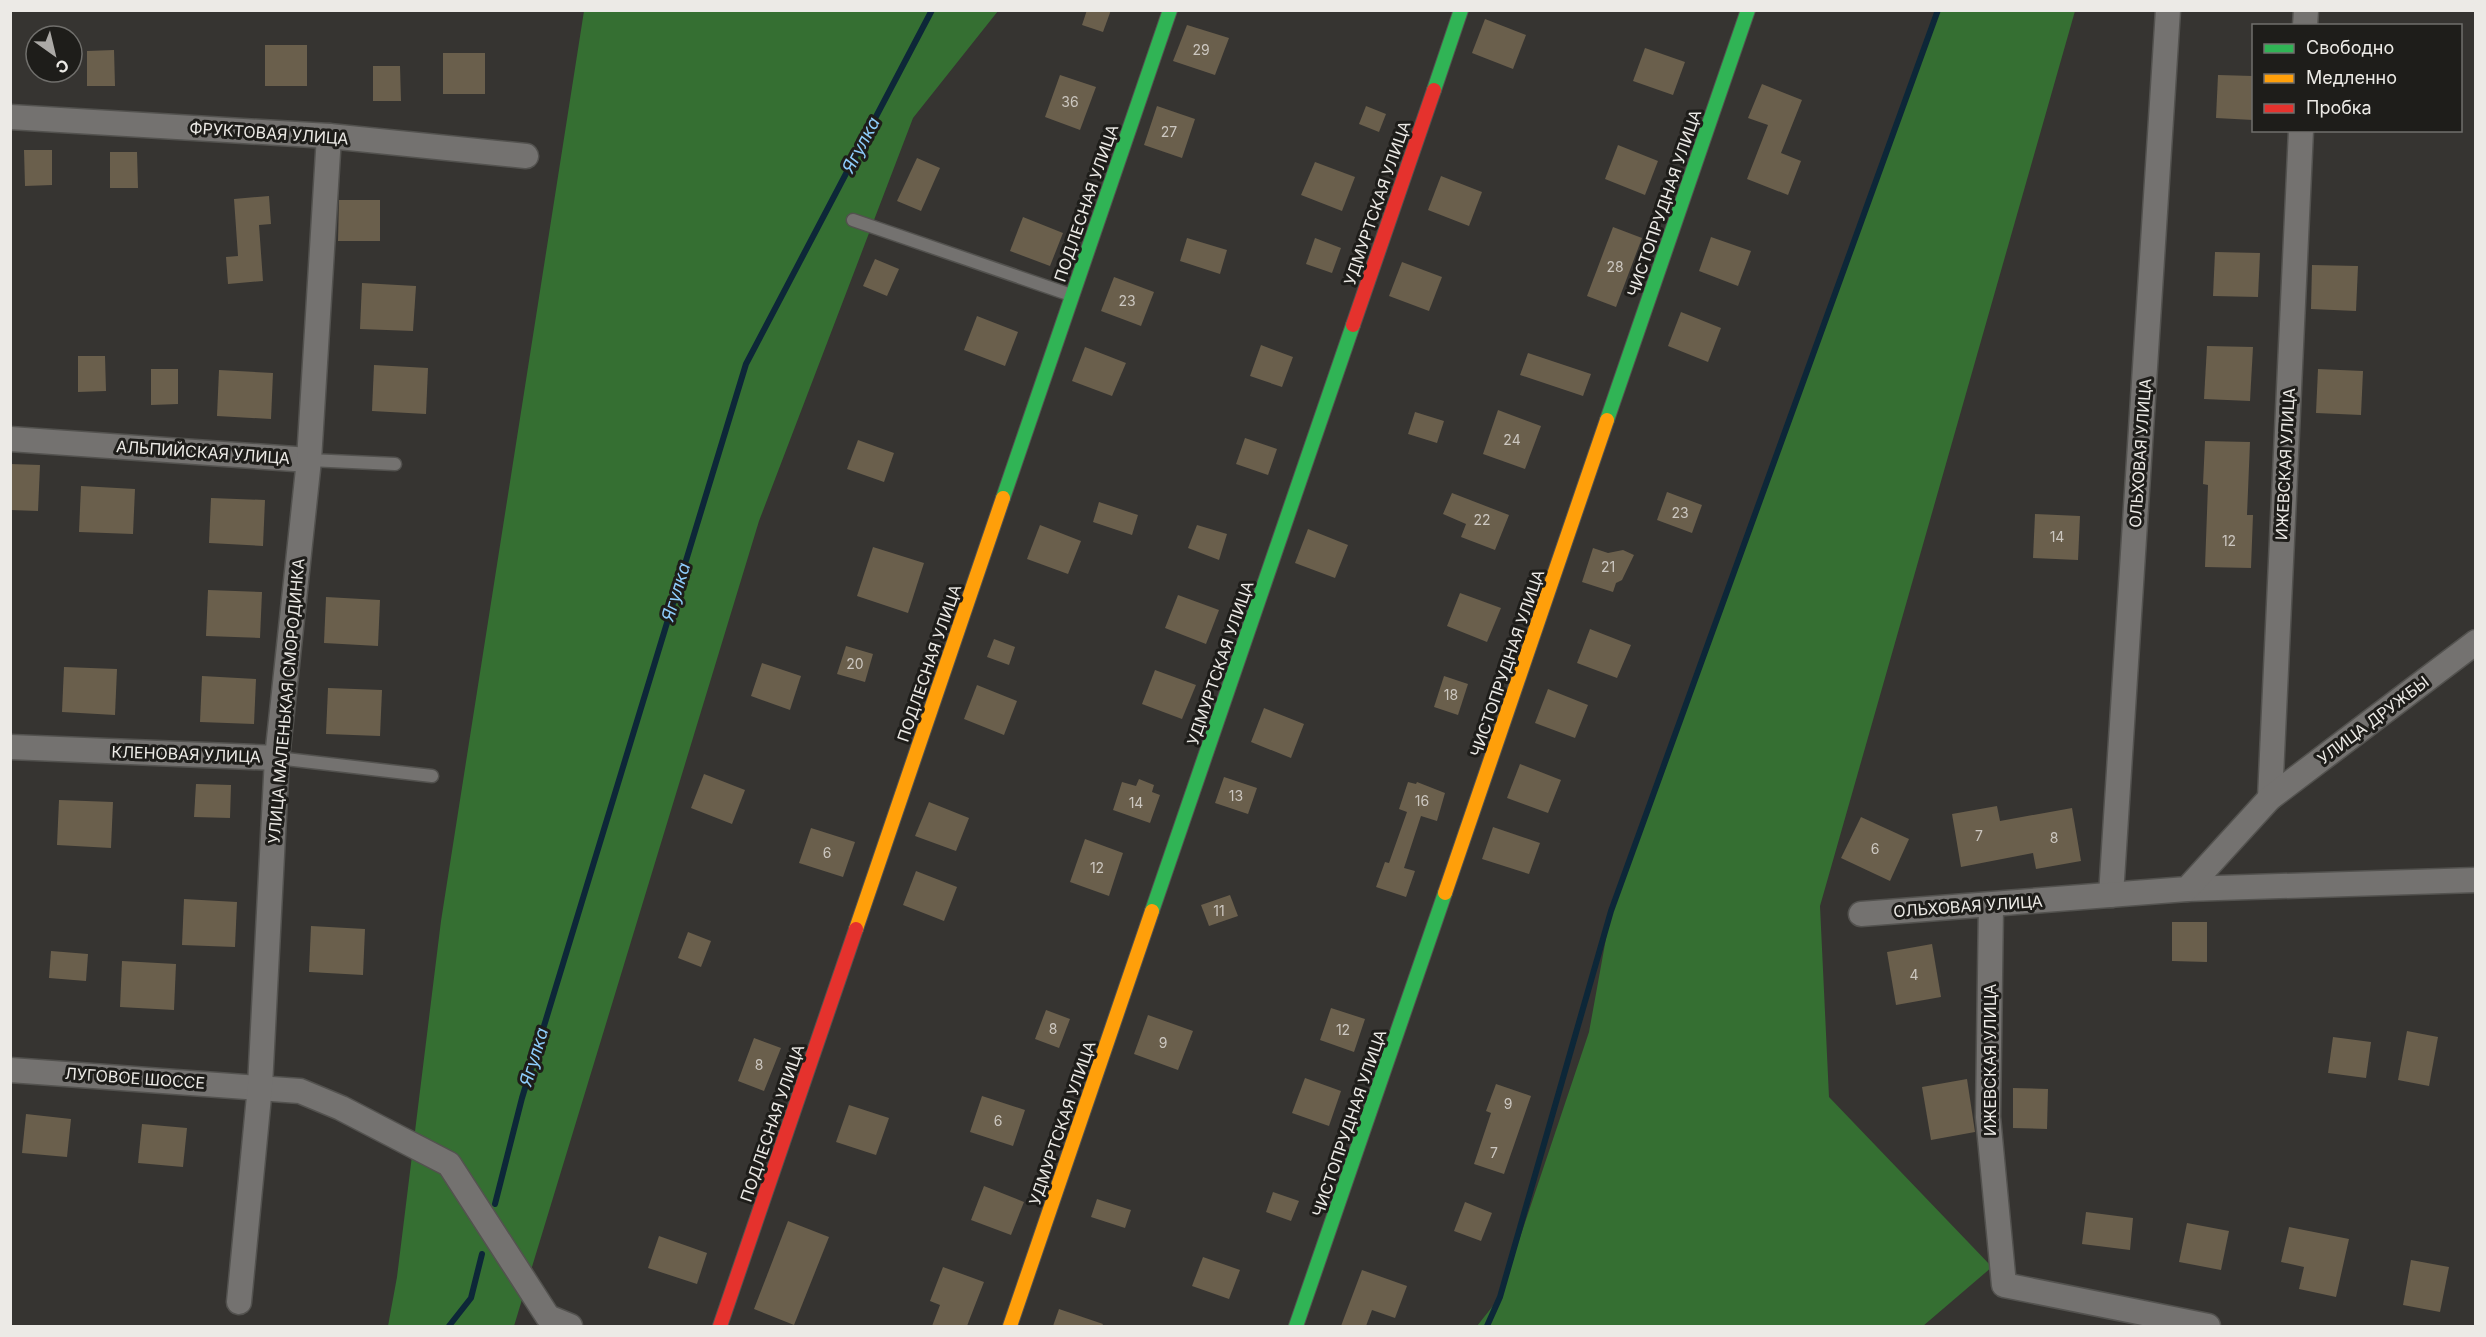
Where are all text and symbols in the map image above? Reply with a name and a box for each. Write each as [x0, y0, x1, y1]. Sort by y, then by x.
north arrow [24, 24, 84, 84]
legend [2252, 24, 2462, 132]
text: Свободно [2306, 37, 2394, 58]
house number: 29 [1192, 41, 1210, 58]
text: С [52, 55, 73, 78]
text: Медленно [2306, 67, 2397, 88]
house number: 36 [1061, 93, 1079, 110]
text: Пробка [2306, 97, 2372, 118]
street label: ЧИСТОПРУДНАЯ УЛИЦА [1623, 107, 1705, 299]
water label: Ягулка [837, 113, 884, 177]
street label: ФРУКТОВАЯ УЛИЦА [189, 117, 349, 149]
street label: УДМУРТСКАЯ УЛИЦА [1339, 118, 1415, 288]
street label: ПОДЛЕСНАЯ УЛИЦА [1050, 122, 1122, 284]
house number: 27 [1161, 123, 1177, 140]
house number: 28 [1606, 258, 1624, 275]
house number: 23 [1118, 292, 1136, 309]
street label: ОЛЬХОВАЯ УЛИЦА [2125, 378, 2155, 528]
street label: ИЖЕВСКАЯ УЛИЦА [2271, 387, 2299, 541]
house number: 24 [1503, 431, 1521, 448]
street label: АЛЬПИЙСКАЯ УЛИЦА [115, 436, 291, 468]
house number: 23 [1671, 504, 1689, 521]
house number: 22 [1473, 511, 1491, 528]
house number: 14 [2050, 528, 2064, 545]
house number: 12 [2222, 532, 2236, 549]
street label: УЛИЦА МАЛЕНЬКАЯ СМОРОДИНКА [264, 557, 308, 845]
house number: 21 [1601, 558, 1615, 575]
water label: Ягулка [656, 560, 694, 625]
street label: ЧИСТОПРУДНАЯ УЛИЦА [1466, 567, 1548, 759]
street label: УДМУРТСКАЯ УЛИЦА [1182, 578, 1258, 748]
street label: ПОДЛЕСНАЯ УЛИЦА [893, 582, 965, 744]
house number: 20 [846, 655, 864, 672]
street label: УЛИЦА ДРУЖБЫ [2313, 672, 2433, 768]
house number: 18 [1444, 686, 1458, 703]
street label: КЛЕНОВАЯ УЛИЦА [111, 741, 261, 767]
house number: 13 [1229, 787, 1243, 804]
house number: 16 [1415, 792, 1429, 809]
house number: 14 [1129, 794, 1143, 811]
house number: 7 [1975, 827, 1983, 844]
house number: 8 [2050, 829, 2058, 846]
house number: 6 [1871, 840, 1879, 857]
house number: 6 [823, 844, 831, 861]
house number: 12 [1090, 859, 1104, 876]
street label: ОЛЬХОВАЯ УЛИЦА [1893, 891, 2043, 921]
house number: 11 [1213, 902, 1225, 919]
house number: 4 [1909, 966, 1919, 983]
street label: ИЖЕВСКАЯ УЛИЦА [1980, 984, 2000, 1136]
house number: 8 [1049, 1020, 1057, 1037]
house number: 12 [1336, 1021, 1350, 1038]
water label: Ягулка [514, 1025, 552, 1090]
street label: ЧИСТОПРУДНАЯ УЛИЦА [1308, 1027, 1390, 1219]
house number: 9 [1159, 1034, 1167, 1051]
street label: УДМУРТСКАЯ УЛИЦА [1024, 1038, 1100, 1208]
street label: ПОДЛЕСНАЯ УЛИЦА [736, 1042, 808, 1204]
house number: 8 [755, 1056, 763, 1073]
street label: ЛУГОВОЕ ШОССЕ [64, 1063, 206, 1093]
house number: 9 [1504, 1095, 1512, 1112]
house number: 6 [994, 1112, 1002, 1129]
house number: 7 [1490, 1144, 1498, 1161]

